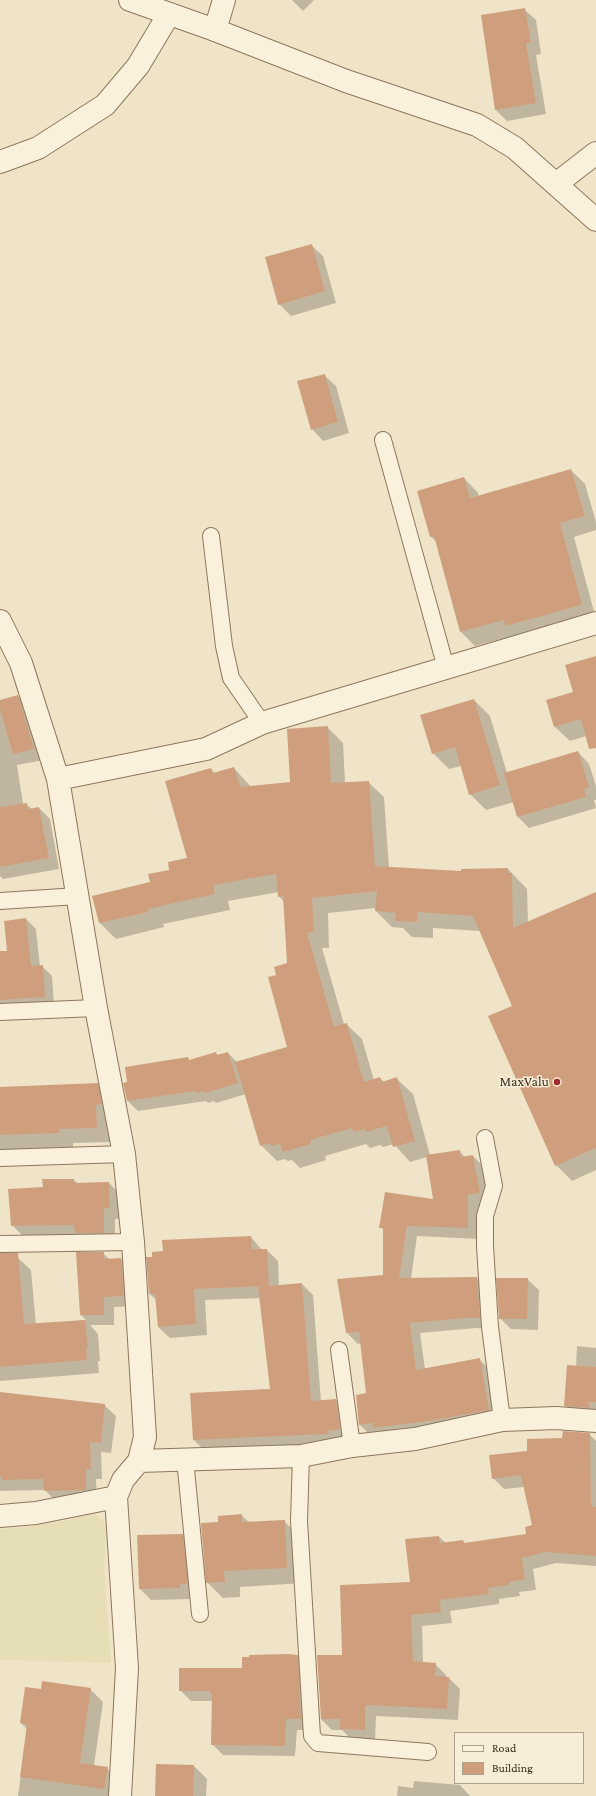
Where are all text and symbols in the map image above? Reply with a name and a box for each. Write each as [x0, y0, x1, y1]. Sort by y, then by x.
place label: MaxValu [499, 1074, 549, 1090]
marker: MaxValu [552, 1077, 562, 1087]
legend [454, 1732, 584, 1784]
text: Road [492, 1741, 516, 1755]
text: Building [492, 1761, 533, 1775]

